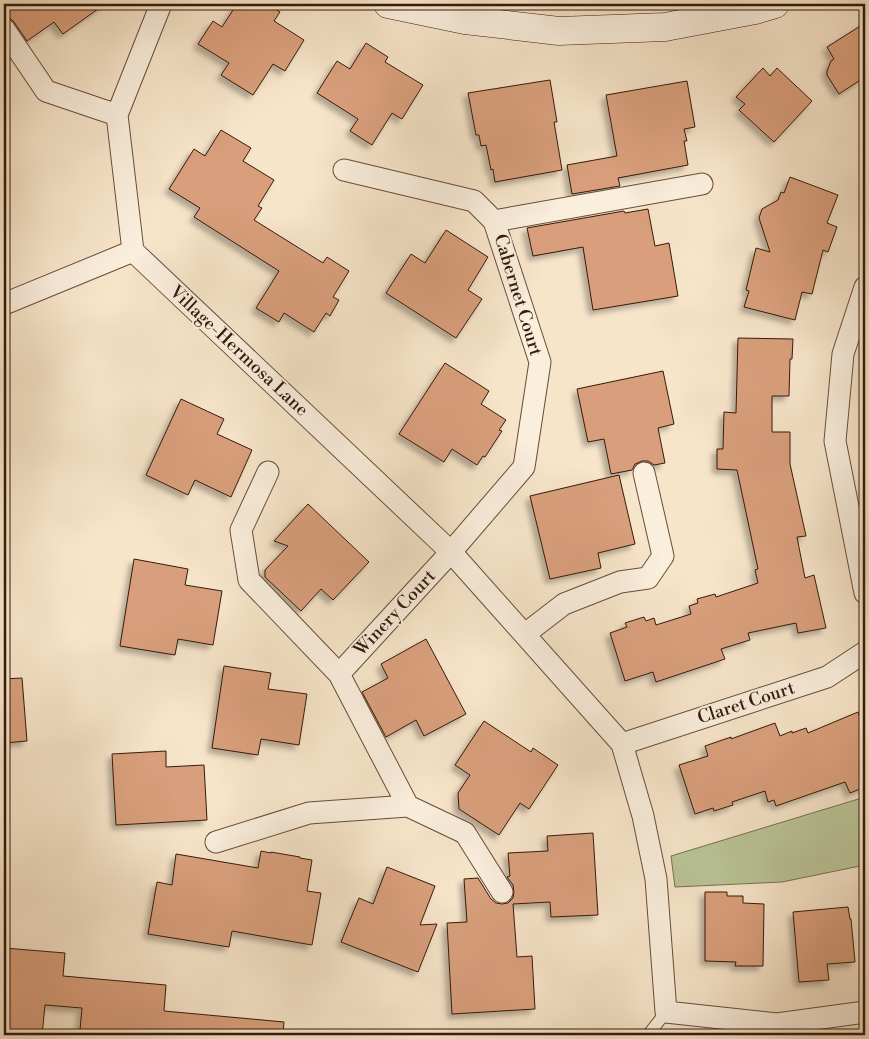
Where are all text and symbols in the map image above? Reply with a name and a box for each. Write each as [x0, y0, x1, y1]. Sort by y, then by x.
street label: Cabernet Court [489, 231, 548, 359]
street label: Village-Hermosa Lane [164, 280, 313, 421]
street label: Winery Court [348, 565, 441, 662]
street label: Claret Court [694, 676, 798, 730]

